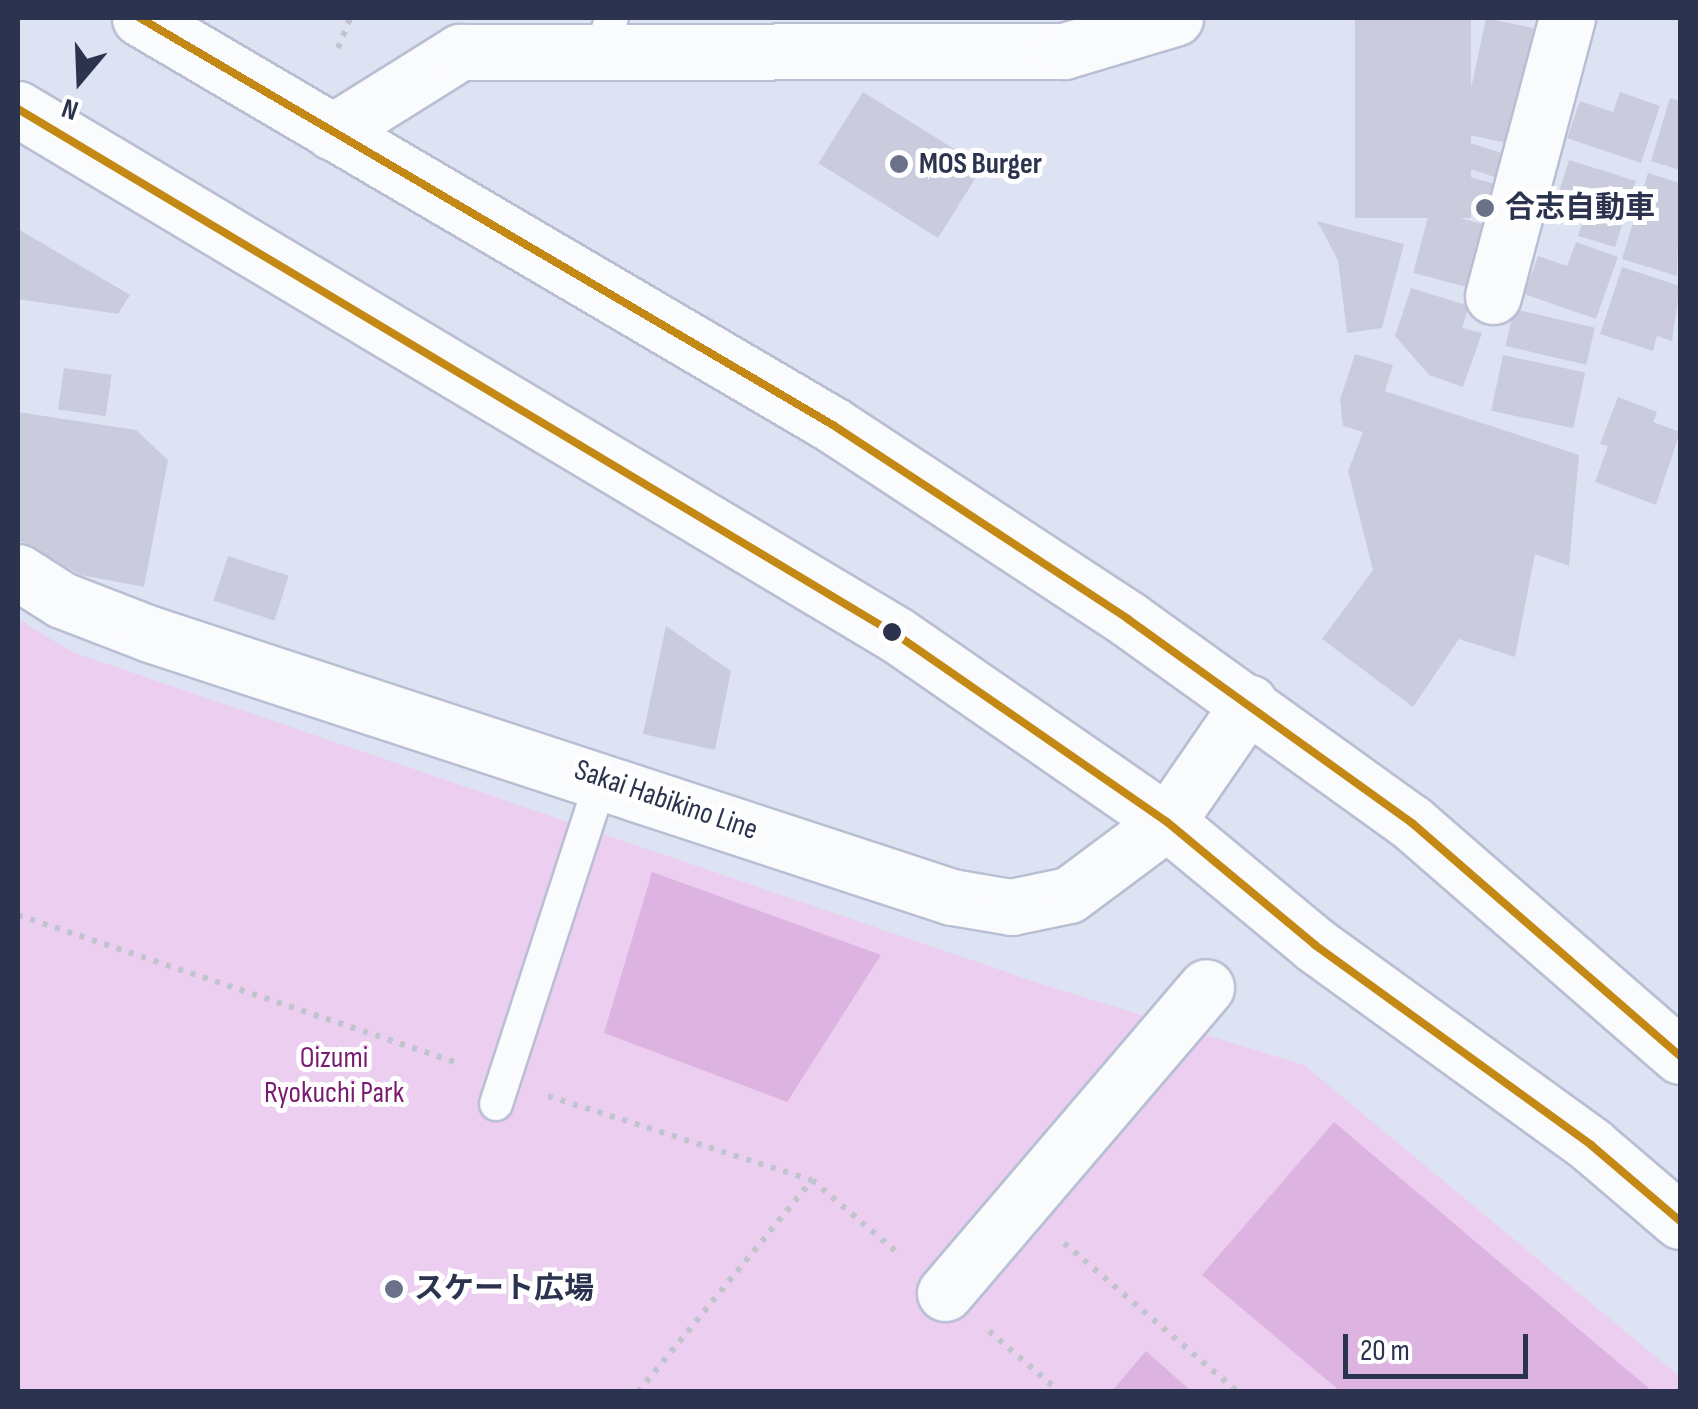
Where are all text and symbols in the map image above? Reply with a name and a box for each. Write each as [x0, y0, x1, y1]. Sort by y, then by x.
north arrow [30, 30, 130, 130]
text: N [58, 91, 83, 127]
place label: MOS Burger [919, 146, 1042, 182]
marker: MOS Burger [888, 153, 910, 175]
place label: 合志自動車 [1505, 190, 1655, 226]
marker: 合志自動車 [1474, 197, 1496, 219]
unlabelled marker [882, 622, 902, 642]
street label: Sakai Habikino Line [570, 752, 762, 848]
park label: Oizumi Ryokuchi Park [264, 1040, 404, 1110]
place label: スケート広場 [414, 1271, 594, 1307]
marker: スケート広場 [383, 1278, 405, 1300]
scale bar [1348, 1314, 1533, 1376]
text: 20 m [1360, 1333, 1410, 1369]

